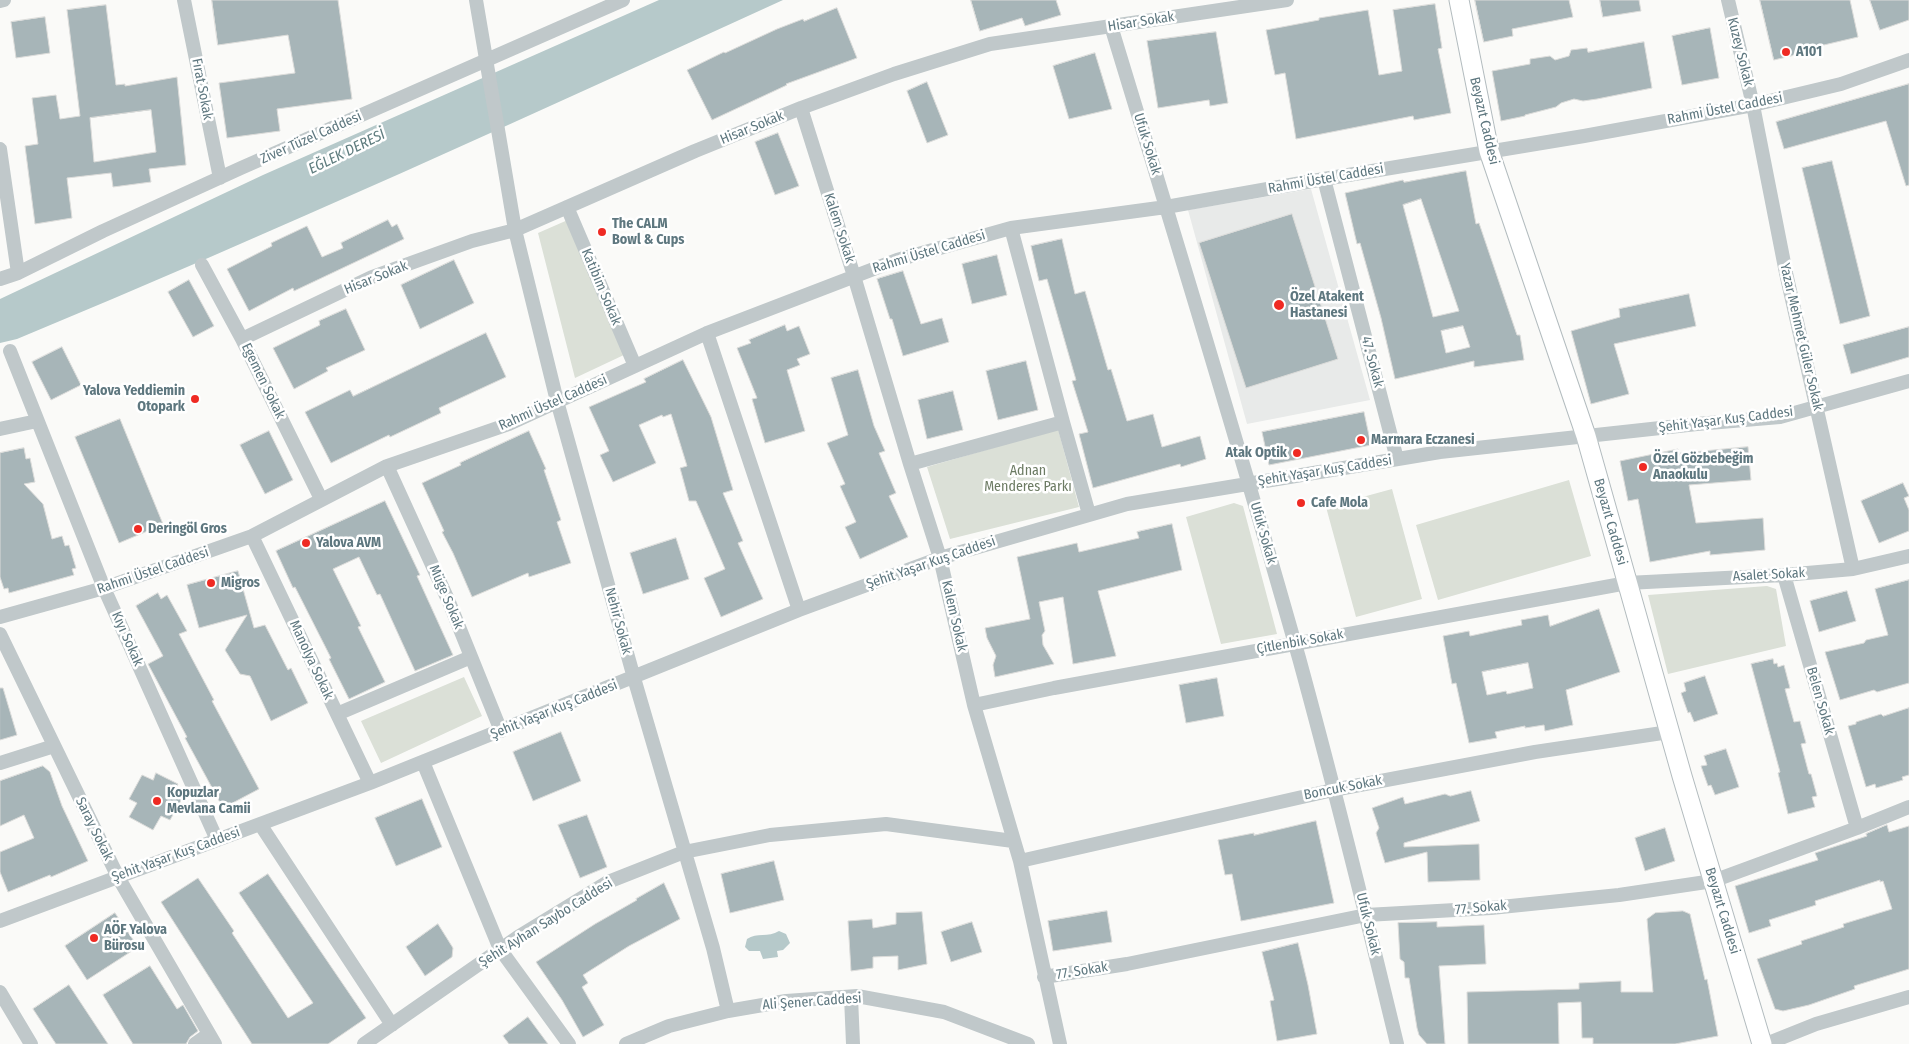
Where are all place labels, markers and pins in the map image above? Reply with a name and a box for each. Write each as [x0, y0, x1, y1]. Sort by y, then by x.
place label: A101 [1796, 44, 1822, 60]
marker: A101 [1780, 46, 1792, 58]
place label: The CALM Bowl & Cups [612, 216, 684, 248]
marker: The CALM Bowl & Cups [596, 226, 608, 238]
place label: Özel Atakent Hastanesi [1290, 289, 1364, 322]
marker: Özel Atakent Hastanesi [1272, 298, 1286, 312]
place label: Yalova Yeddiemin Otopark [83, 383, 185, 416]
marker: Yalova Yeddiemin Otopark [189, 393, 201, 405]
place label: Marmara Eczanesi [1371, 432, 1475, 448]
marker: Marmara Eczanesi [1355, 434, 1367, 446]
place label: Atak Optik [1226, 445, 1287, 461]
marker: Atak Optik [1291, 447, 1303, 459]
place label: Özel Gözbebeğim Anaokulu [1653, 451, 1753, 484]
marker: Özel Gözbebeğim Anaokulu [1637, 461, 1649, 473]
place label: Cafe Mola [1311, 495, 1368, 511]
marker: Cafe Mola [1295, 497, 1307, 509]
place label: Deringöl Gros [148, 521, 227, 537]
marker: Deringöl Gros [132, 523, 144, 535]
place label: Yalova AVM [316, 535, 381, 551]
marker: Yalova AVM [300, 537, 312, 549]
place label: Migros [221, 575, 260, 591]
marker: Migros [205, 577, 217, 589]
place label: Kopuzlar Mevlana Camii [167, 785, 251, 818]
marker: Kopuzlar Mevlana Camii [151, 795, 163, 807]
place label: AÖF Yalova Bürosu [104, 922, 167, 954]
marker: AÖF Yalova Bürosu [88, 932, 100, 944]

